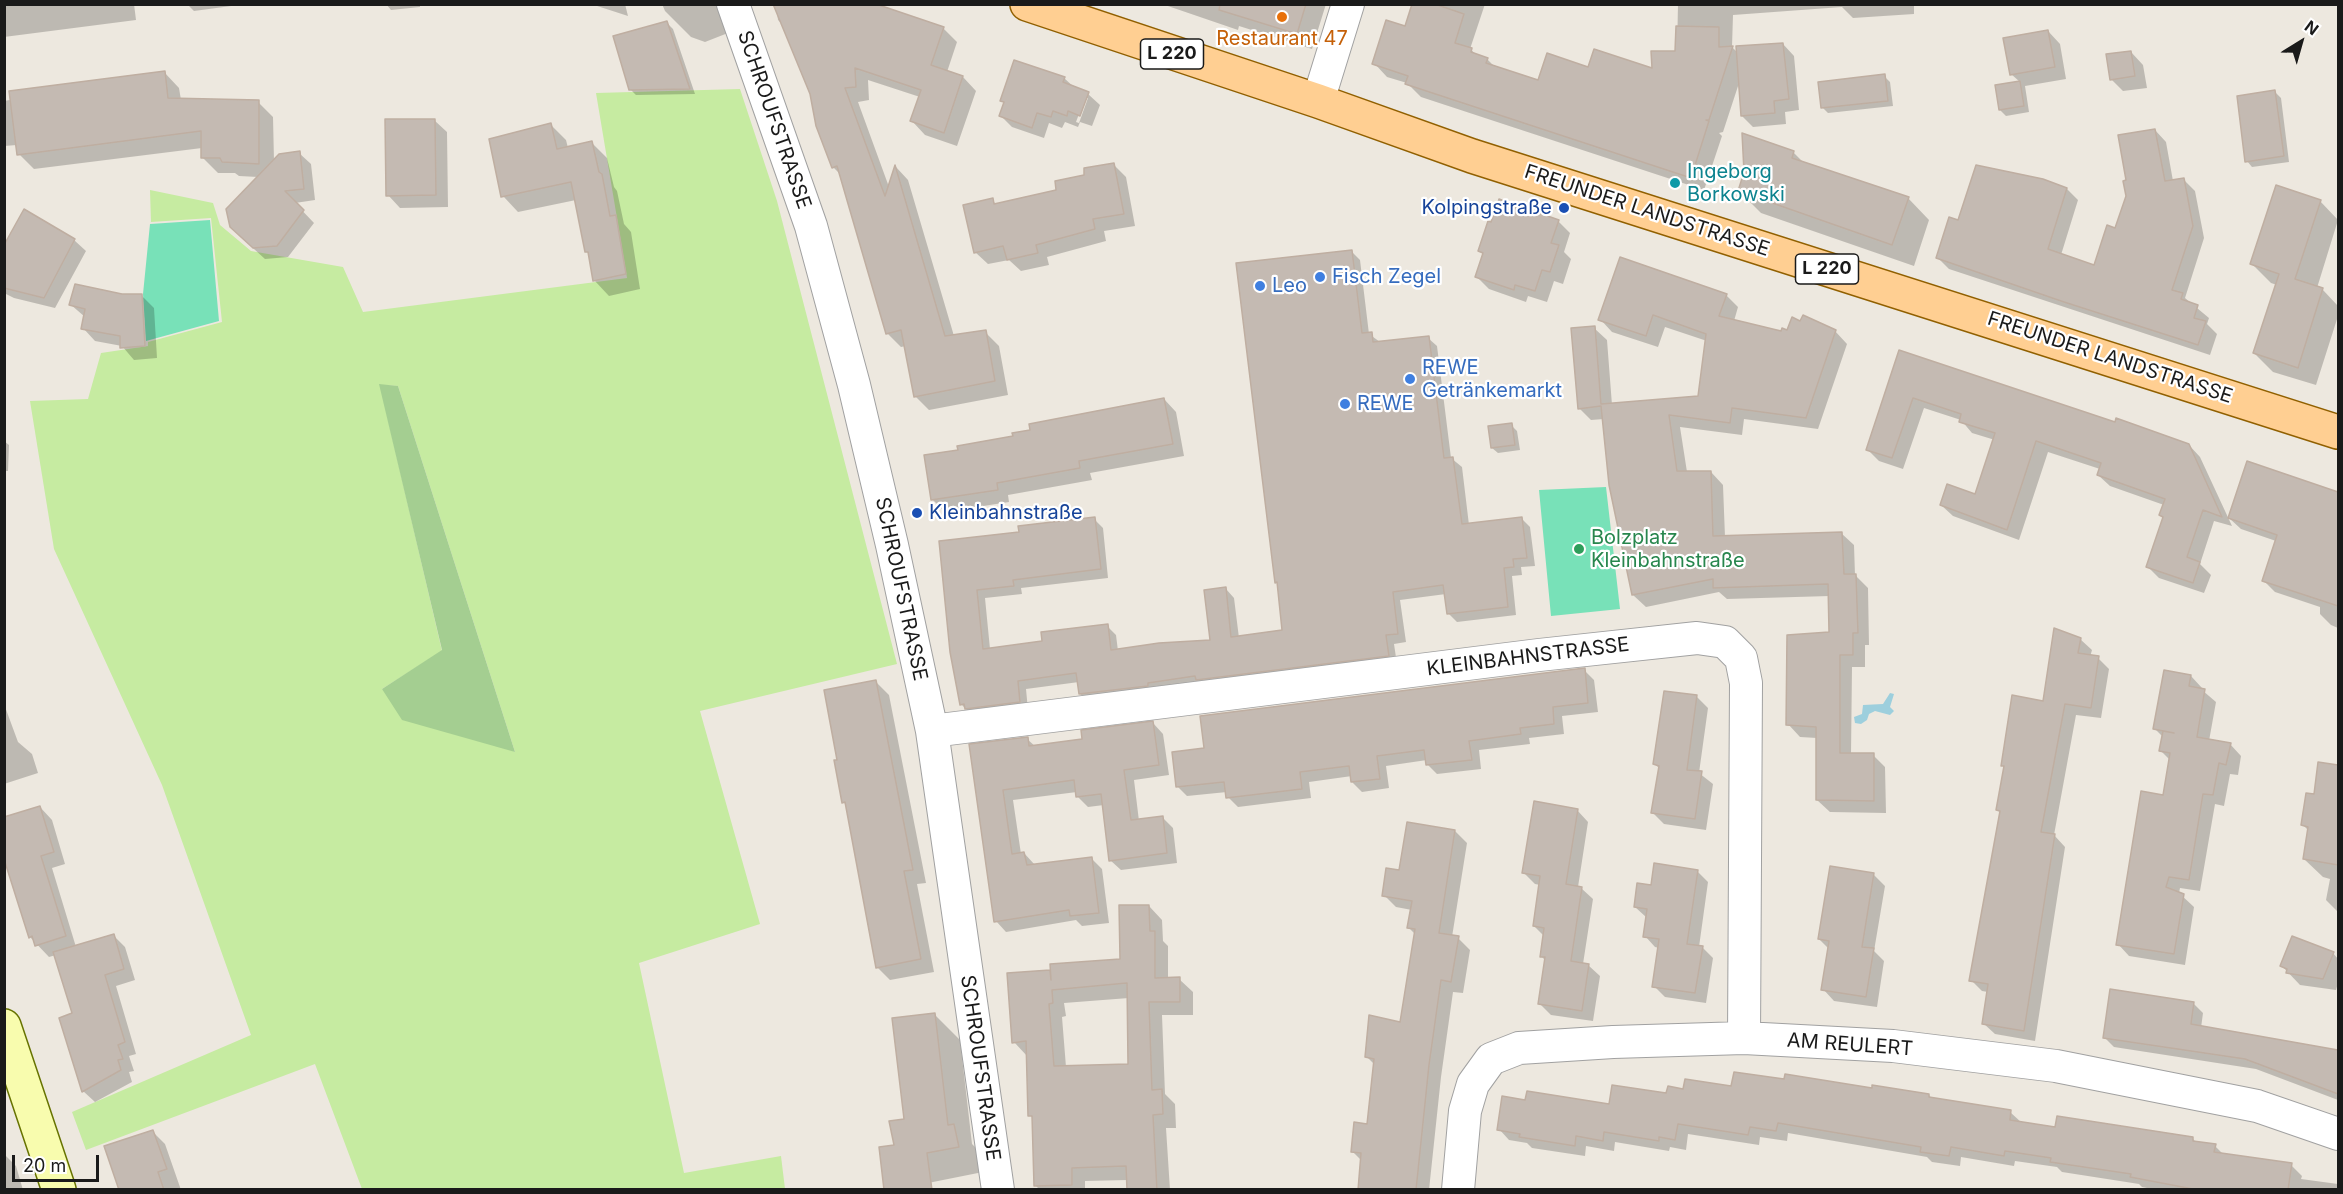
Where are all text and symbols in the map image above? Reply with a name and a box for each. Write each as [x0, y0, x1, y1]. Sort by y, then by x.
marker: Restaurant 47 [1275, 10, 1289, 24]
north arrow [2271, 12, 2331, 72]
text: N [2301, 16, 2323, 39]
place label: Restaurant 47 [1216, 27, 1348, 51]
street label: SCHROUFSTRASSE [732, 28, 816, 212]
road number: L 220 [1140, 39, 1204, 69]
street label: FREUNDER LANDSTRASSE [1521, 160, 1773, 262]
place label: Ingeborg Borkowski [1687, 160, 1785, 207]
marker: Ingeborg Borkowski [1668, 176, 1682, 190]
place label: Kolpingstraße [1422, 196, 1552, 220]
marker: Kolpingstraße [1557, 201, 1571, 215]
road number: L 220 [1796, 254, 1858, 284]
place label: Fisch Zegel [1332, 265, 1441, 289]
marker: Fisch Zegel [1313, 270, 1327, 284]
place label: Leo [1272, 274, 1307, 298]
marker: Leo [1253, 279, 1267, 293]
street label: FREUNDER LANDSTRASSE [1984, 307, 2236, 409]
place label: REWE Getränkemarkt [1422, 356, 1562, 403]
marker: REWE Getränkemarkt [1403, 372, 1417, 386]
place label: REWE [1357, 392, 1414, 416]
marker: REWE [1338, 397, 1352, 411]
street label: SCHROUFSTRASSE [870, 495, 932, 683]
place label: Kleinbahnstraße [929, 501, 1083, 525]
marker: Kleinbahnstraße [910, 506, 924, 520]
place label: Bolzplatz Kleinbahnstraße [1591, 526, 1745, 573]
marker: Bolzplatz Kleinbahnstraße [1572, 542, 1586, 556]
street label: KLEINBAHNSTRASSE [1425, 633, 1631, 681]
street label: SCHROUFSTRASSE [955, 974, 1005, 1162]
street label: AM REULERT [1786, 1029, 1914, 1061]
scale bar [15, 1143, 102, 1181]
text: 20 m [23, 1155, 66, 1176]

